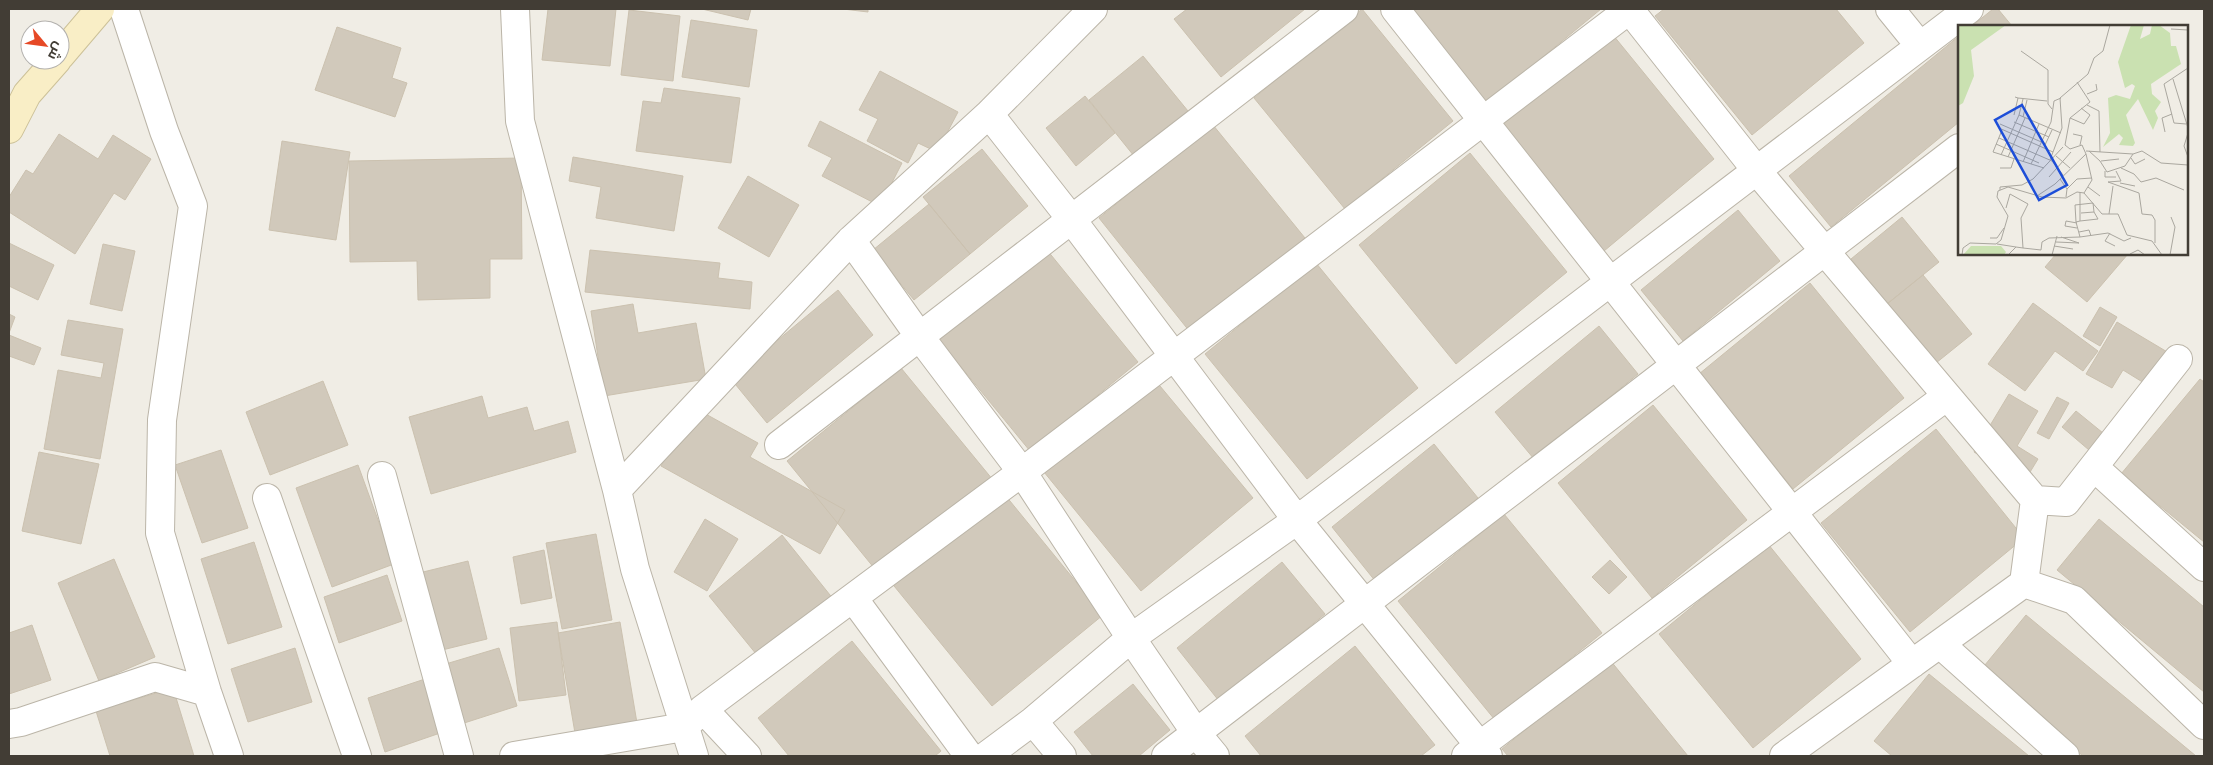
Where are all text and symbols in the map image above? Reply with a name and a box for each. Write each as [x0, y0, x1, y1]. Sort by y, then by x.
north arrow [20, 20, 70, 70]
inset map [1958, 25, 2188, 255]
text: ش [44, 39, 68, 63]

